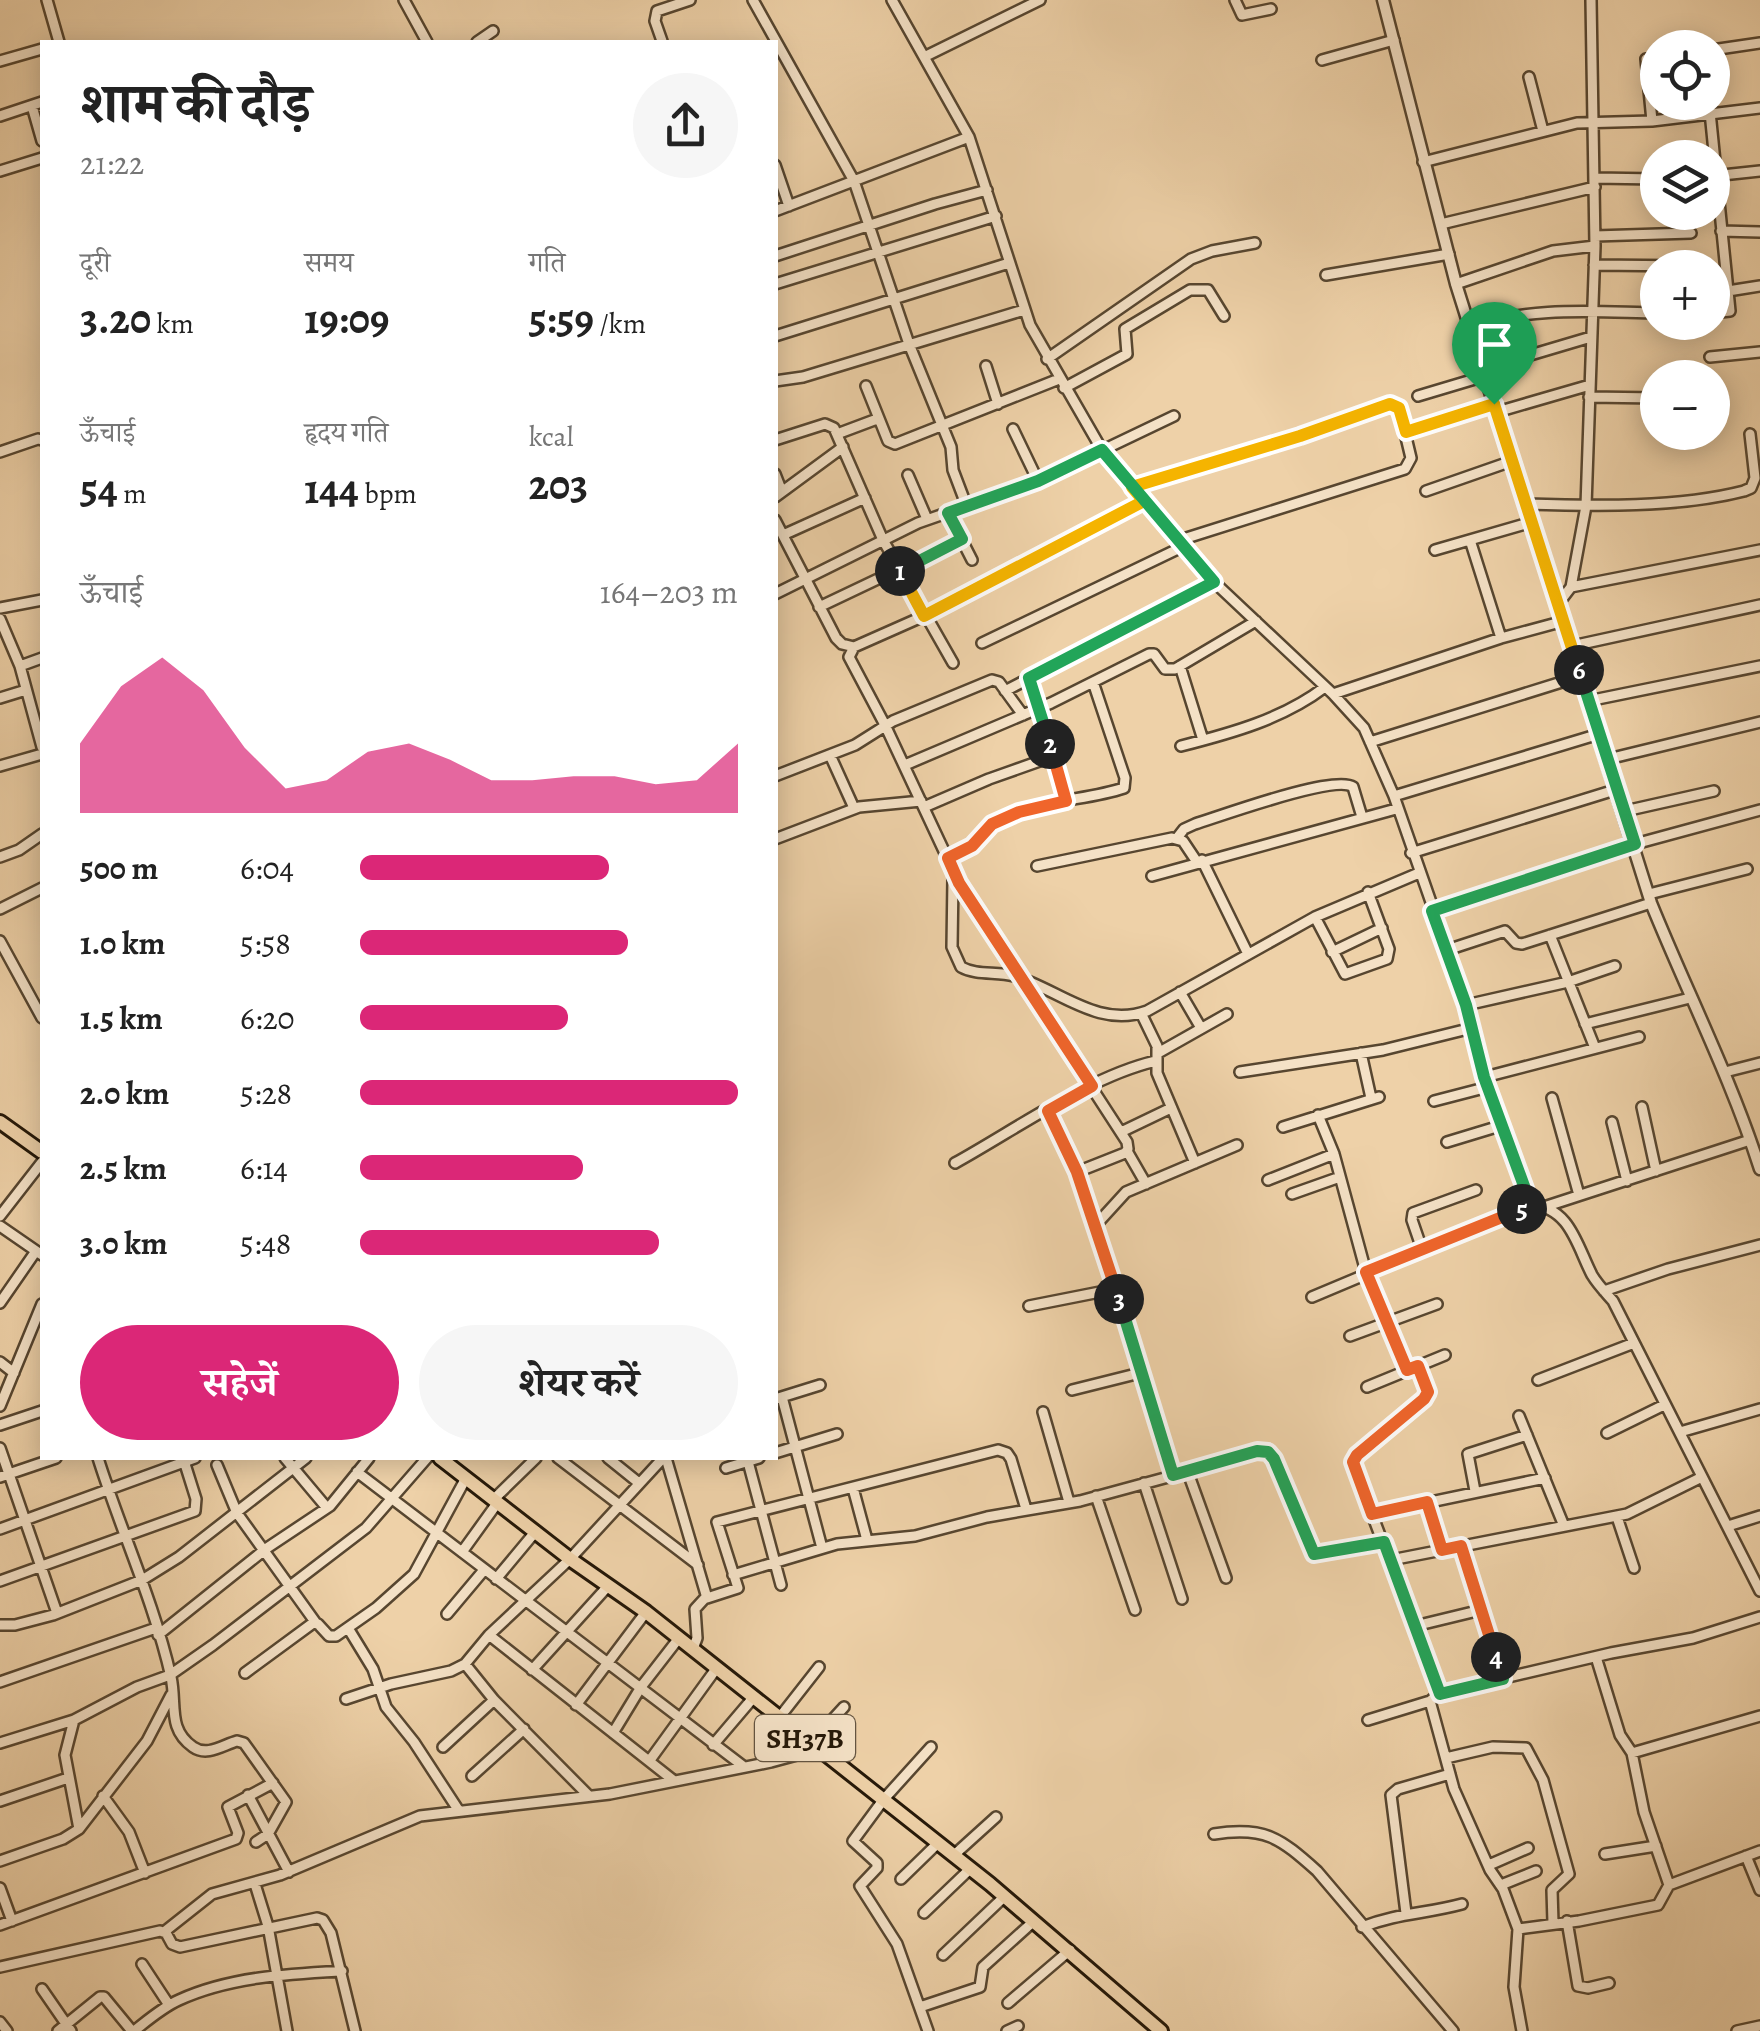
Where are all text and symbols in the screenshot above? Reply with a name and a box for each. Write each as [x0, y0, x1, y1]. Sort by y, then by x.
map controls [1640, 30, 1730, 450]
button: locate [1640, 30, 1730, 120]
text: शाम की दौड़ [80, 66, 311, 141]
button: share [633, 73, 738, 178]
button: layers [1640, 140, 1730, 230]
text: 21:22 [80, 141, 144, 185]
text: दूरी [80, 244, 110, 282]
text: समय [304, 244, 354, 282]
text: गति [529, 244, 565, 282]
button: + [1640, 250, 1730, 340]
text: 3.20 [80, 290, 151, 347]
text: 19:09 [304, 290, 389, 347]
text: 5:59 [529, 290, 594, 347]
pin [1452, 302, 1537, 405]
text: km [151, 305, 194, 343]
text: /km [594, 305, 646, 343]
icon: arrive [1467, 317, 1522, 372]
button: − [1640, 360, 1730, 450]
text: ऊँचाई [80, 414, 135, 452]
text: हृदय गति [304, 414, 388, 452]
text: kcal [529, 418, 574, 456]
text: 203 [529, 456, 588, 513]
text: 54 [80, 460, 118, 517]
text: 144 [304, 460, 359, 517]
text: m [118, 475, 147, 513]
text: bpm [359, 475, 417, 513]
pin: 1 [875, 546, 925, 596]
text: 1 [895, 552, 905, 590]
text: ऊँचाई [80, 570, 143, 614]
text: 164–203 m [600, 570, 738, 614]
pin: 6 [1554, 645, 1604, 695]
text: 6 [1572, 651, 1586, 689]
pin: 2 [1025, 719, 1075, 769]
text: 2 [1043, 725, 1057, 763]
text: 500 m [80, 846, 158, 890]
text: 6:04 [240, 846, 294, 890]
text: 1.0 km [80, 921, 165, 965]
text: 5:58 [240, 921, 291, 965]
text: 1.5 km [80, 996, 163, 1040]
text: 6:20 [240, 996, 295, 1040]
text: 2.0 km [80, 1071, 169, 1115]
text: 5:28 [240, 1071, 292, 1115]
text: 2.5 km [80, 1146, 167, 1190]
text: 6:14 [240, 1146, 288, 1190]
pin: 5 [1497, 1184, 1547, 1234]
text: 5 [1516, 1190, 1528, 1228]
text: 3.0 km [80, 1221, 168, 1265]
text: 5:48 [240, 1221, 291, 1265]
pin: 3 [1094, 1274, 1144, 1324]
text: 3 [1113, 1280, 1125, 1318]
button: सहेजें [80, 1325, 399, 1440]
button: शेयर करें [419, 1325, 738, 1440]
pin: 4 [1471, 1632, 1521, 1682]
text: 4 [1489, 1638, 1503, 1676]
road number: SH37B [755, 1715, 855, 1761]

